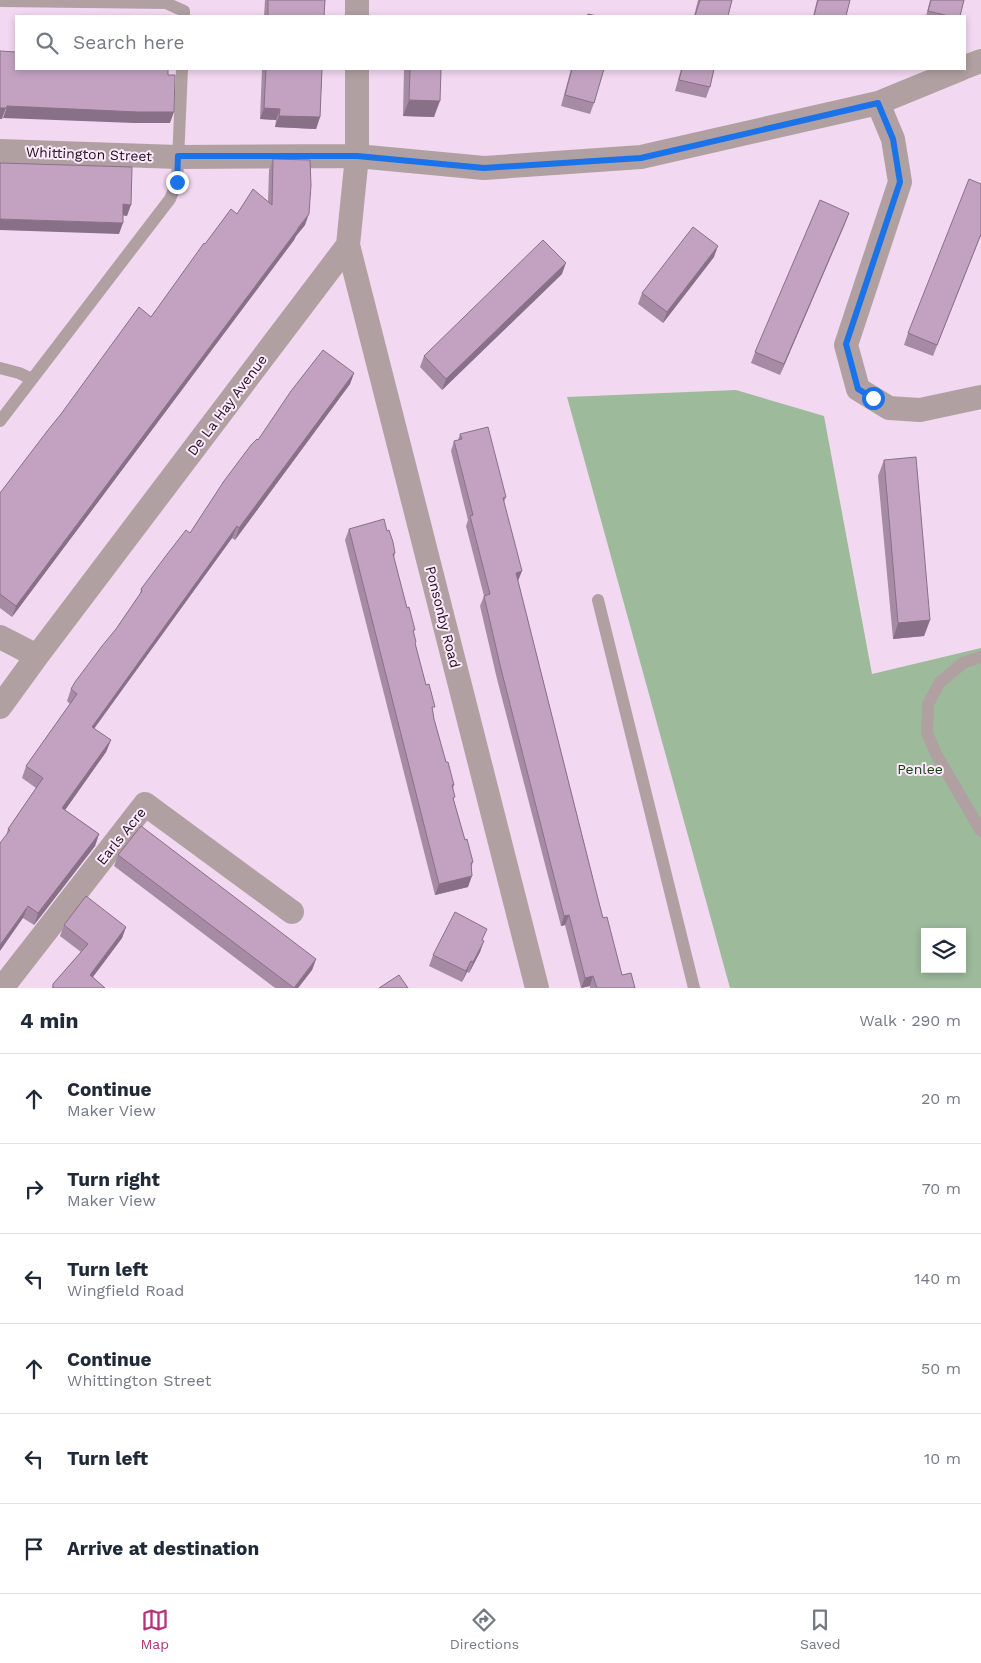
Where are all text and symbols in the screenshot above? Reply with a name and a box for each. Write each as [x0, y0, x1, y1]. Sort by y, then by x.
search box [15, 15, 966, 70]
icon: search [33, 29, 61, 57]
text: Search here [73, 31, 184, 54]
street label: Whittington Street [26, 144, 153, 164]
route end [166, 171, 189, 194]
street label: De La Hay Avenue [184, 351, 270, 459]
route start [862, 387, 885, 410]
street label: Ponsonby Road [423, 564, 463, 670]
park label: Penlee [897, 761, 943, 777]
street label: Earls Acre [93, 804, 149, 868]
map controls [921, 928, 966, 973]
button: layers [921, 928, 966, 973]
text: 4 min [20, 1008, 78, 1033]
text: Walk · 290 m [859, 1011, 961, 1030]
text: Continue [67, 1078, 151, 1101]
icon: ahead [20, 1085, 48, 1113]
text: 20 m [921, 1089, 961, 1108]
text: Maker View [67, 1101, 156, 1120]
text: Turn right [67, 1168, 160, 1191]
icon: right [20, 1175, 48, 1203]
text: 70 m [922, 1179, 961, 1198]
text: Maker View [67, 1191, 156, 1210]
text: Turn left [67, 1258, 148, 1281]
icon: left [20, 1265, 48, 1293]
text: 140 m [914, 1269, 961, 1288]
text: Wingfield Road [67, 1281, 184, 1300]
text: Continue [67, 1348, 151, 1371]
icon: ahead [20, 1355, 48, 1383]
text: 50 m [921, 1359, 961, 1378]
text: Whittington Street [67, 1371, 211, 1390]
icon: left [20, 1445, 48, 1473]
text: Turn left [67, 1447, 148, 1470]
text: 10 m [924, 1449, 961, 1468]
icon: arrive [20, 1535, 48, 1563]
text: Arrive at destination [67, 1537, 259, 1560]
tab: Map [140, 1606, 169, 1652]
tab: Directions [450, 1606, 519, 1652]
tab: Saved [800, 1606, 841, 1652]

